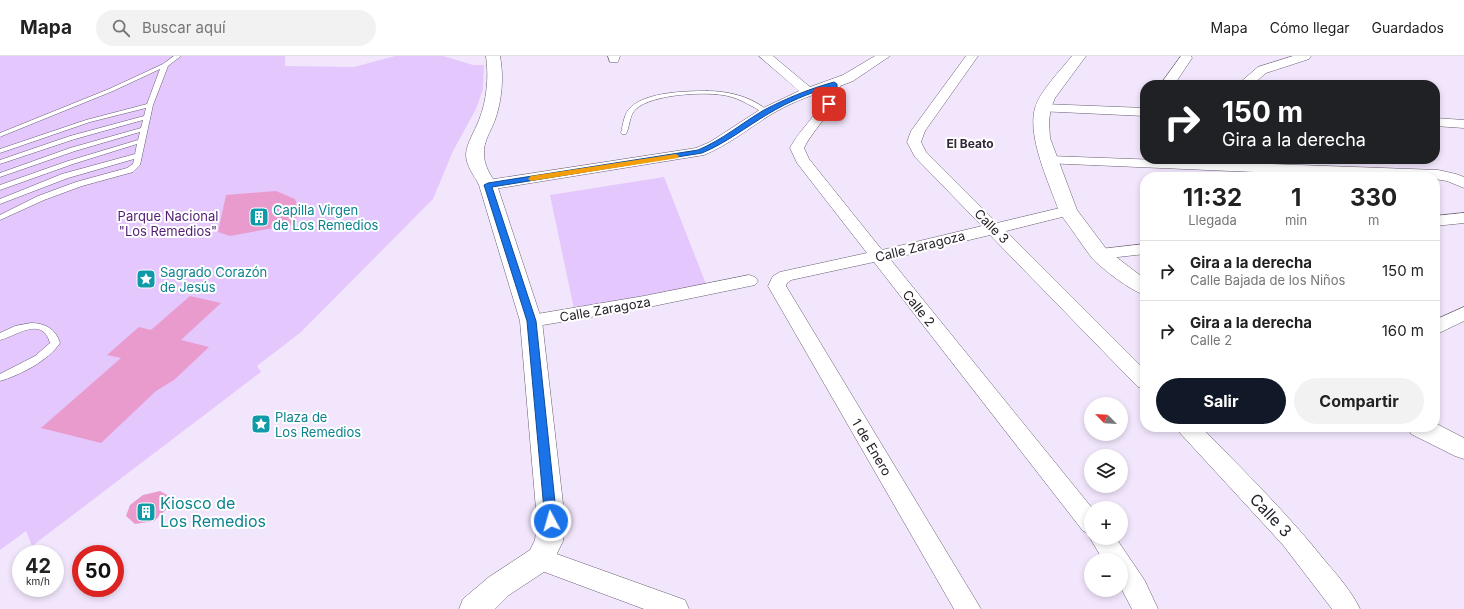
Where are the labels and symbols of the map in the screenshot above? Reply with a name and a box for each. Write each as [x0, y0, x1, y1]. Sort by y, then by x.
pin [812, 87, 846, 121]
district label: El Beato [946, 136, 994, 151]
place label: Capilla Virgen de Los Remedios [273, 202, 378, 233]
street label: Calle 3 [971, 205, 1013, 247]
building icon: Capilla Virgen de Los Remedios [248, 206, 270, 228]
park label: Parque Nacional "Los Remedios" [118, 208, 218, 239]
street label: Calle Zaragoza [873, 227, 967, 265]
place label: Sagrado Corazón de Jesús [160, 264, 267, 295]
place icon: Sagrado Corazón de Jesús [135, 268, 157, 290]
street label: Calle 2 [899, 287, 939, 329]
street label: Calle Zaragoza [558, 293, 652, 325]
north arrow [1084, 397, 1128, 441]
place label: Plaza de Los Remedios [275, 409, 361, 440]
place icon: Plaza de Los Remedios [250, 413, 272, 435]
street label: 1 de Enero [849, 416, 895, 479]
street label: Calle 3 [1246, 489, 1296, 541]
place label: Kiosco de Los Remedios [160, 493, 266, 531]
position arrow [530, 500, 572, 542]
building icon: Kiosco de Los Remedios [135, 501, 157, 523]
speed limit sign: 50 [72, 545, 124, 597]

